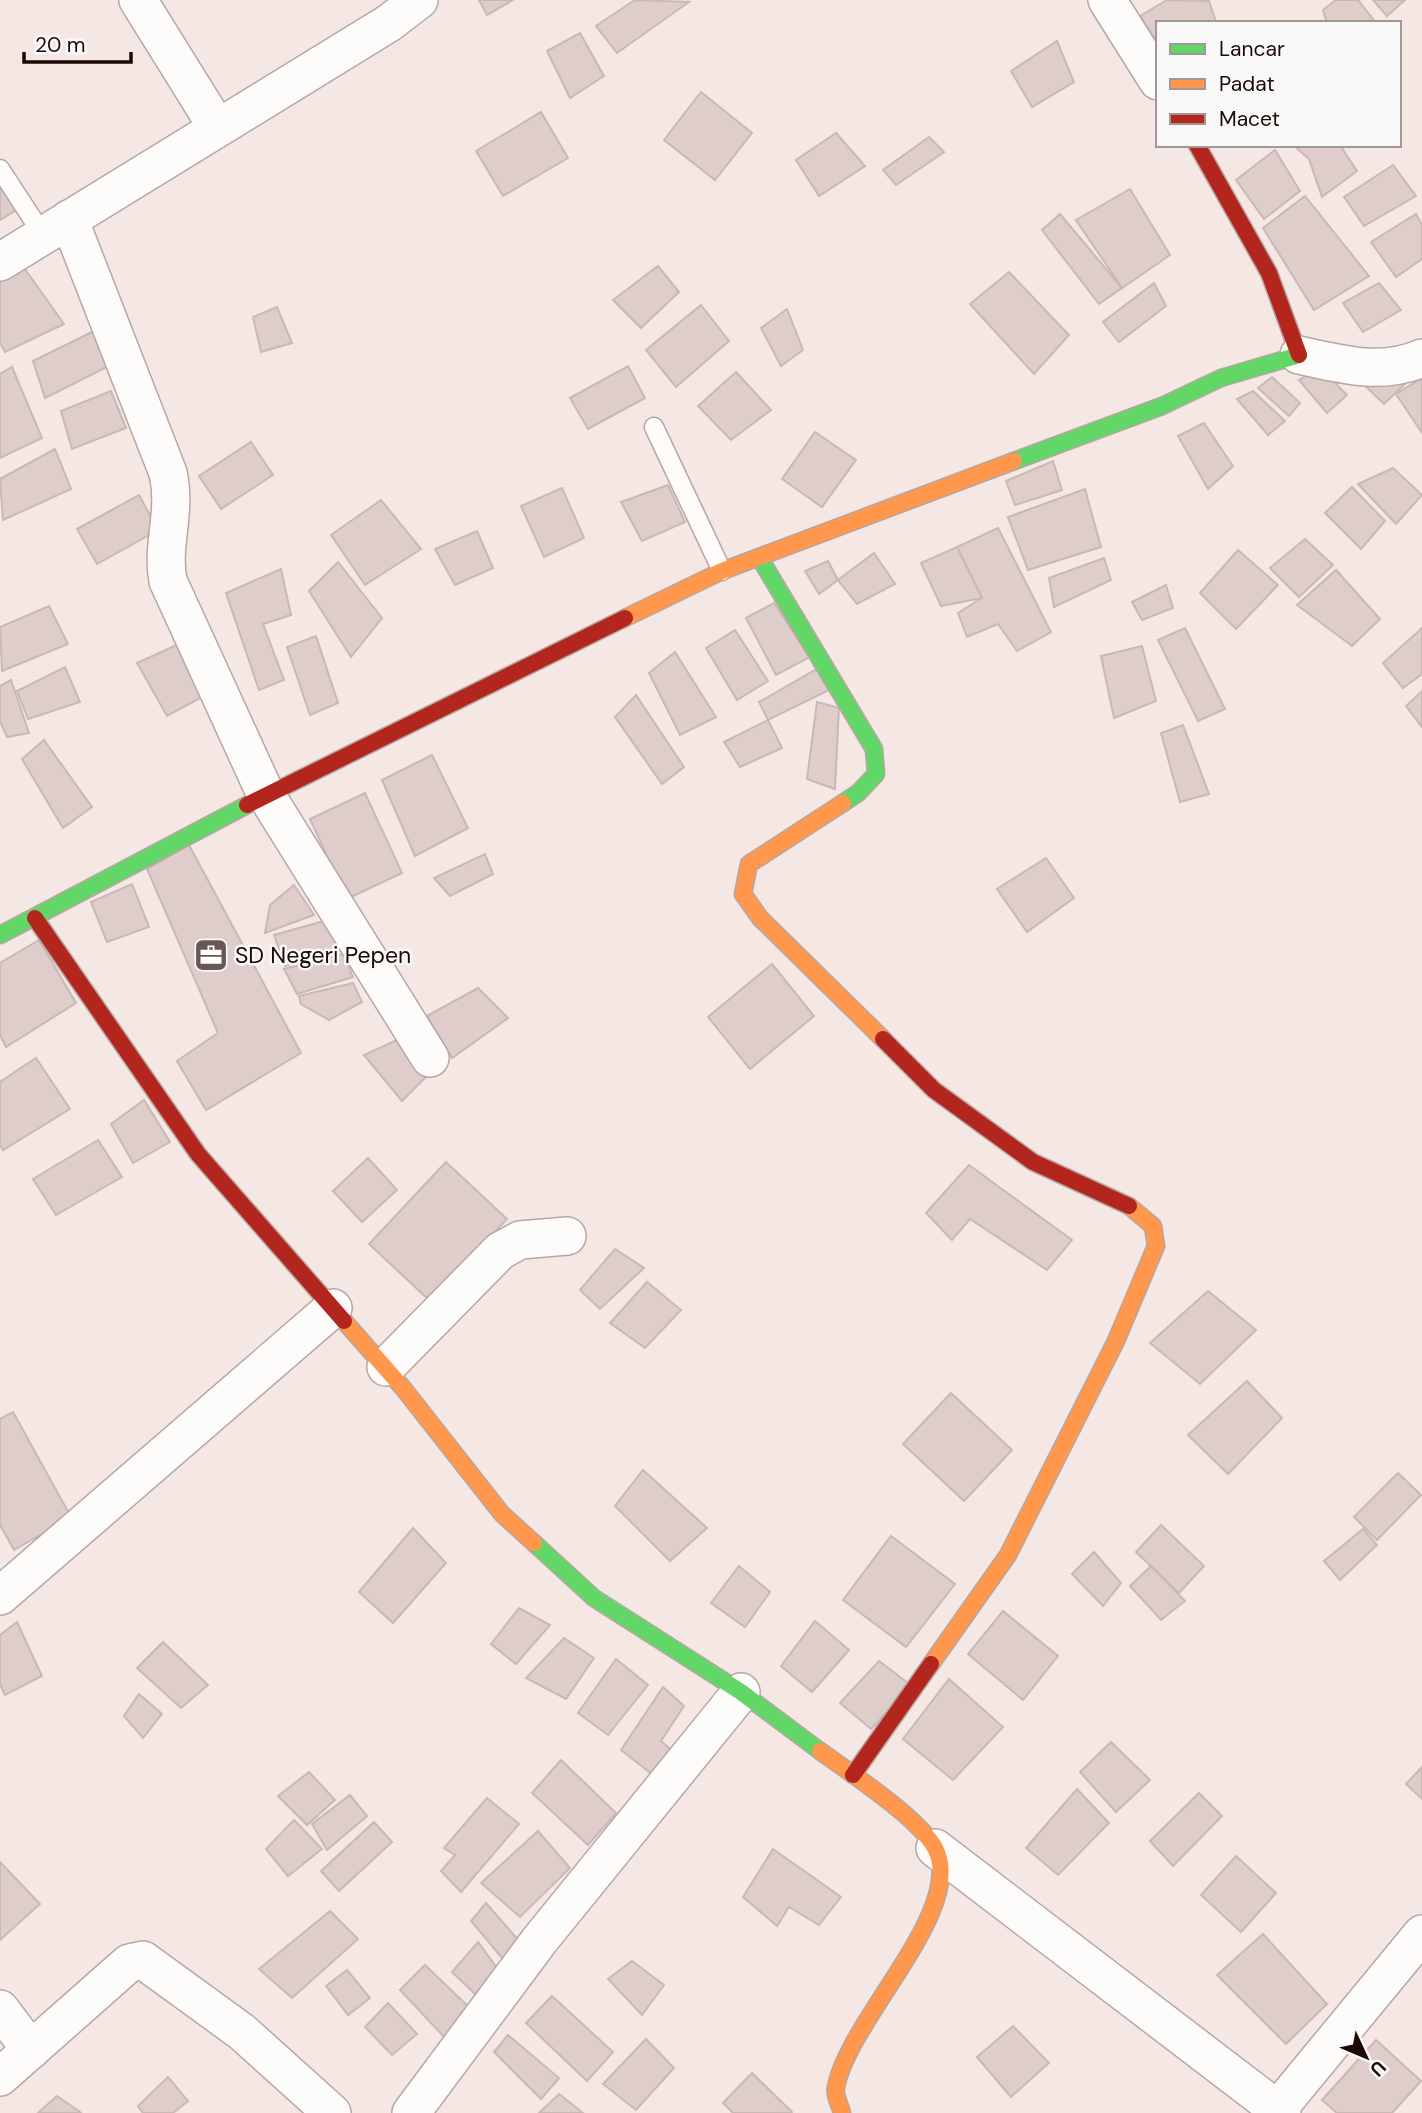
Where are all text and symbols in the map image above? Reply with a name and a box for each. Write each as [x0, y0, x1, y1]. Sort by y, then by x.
scale bar [24, 21, 131, 65]
legend [1156, 21, 1401, 147]
text: 20 m [35, 31, 86, 59]
text: Lancar [1219, 35, 1285, 63]
text: Padat [1219, 70, 1275, 98]
text: Macet [1219, 105, 1280, 133]
office icon: SD Negeri Pepen [192, 936, 230, 974]
place label: SD Negeri Pepen [235, 940, 411, 970]
north arrow [1331, 2022, 1401, 2092]
text: U [1364, 2055, 1391, 2082]

